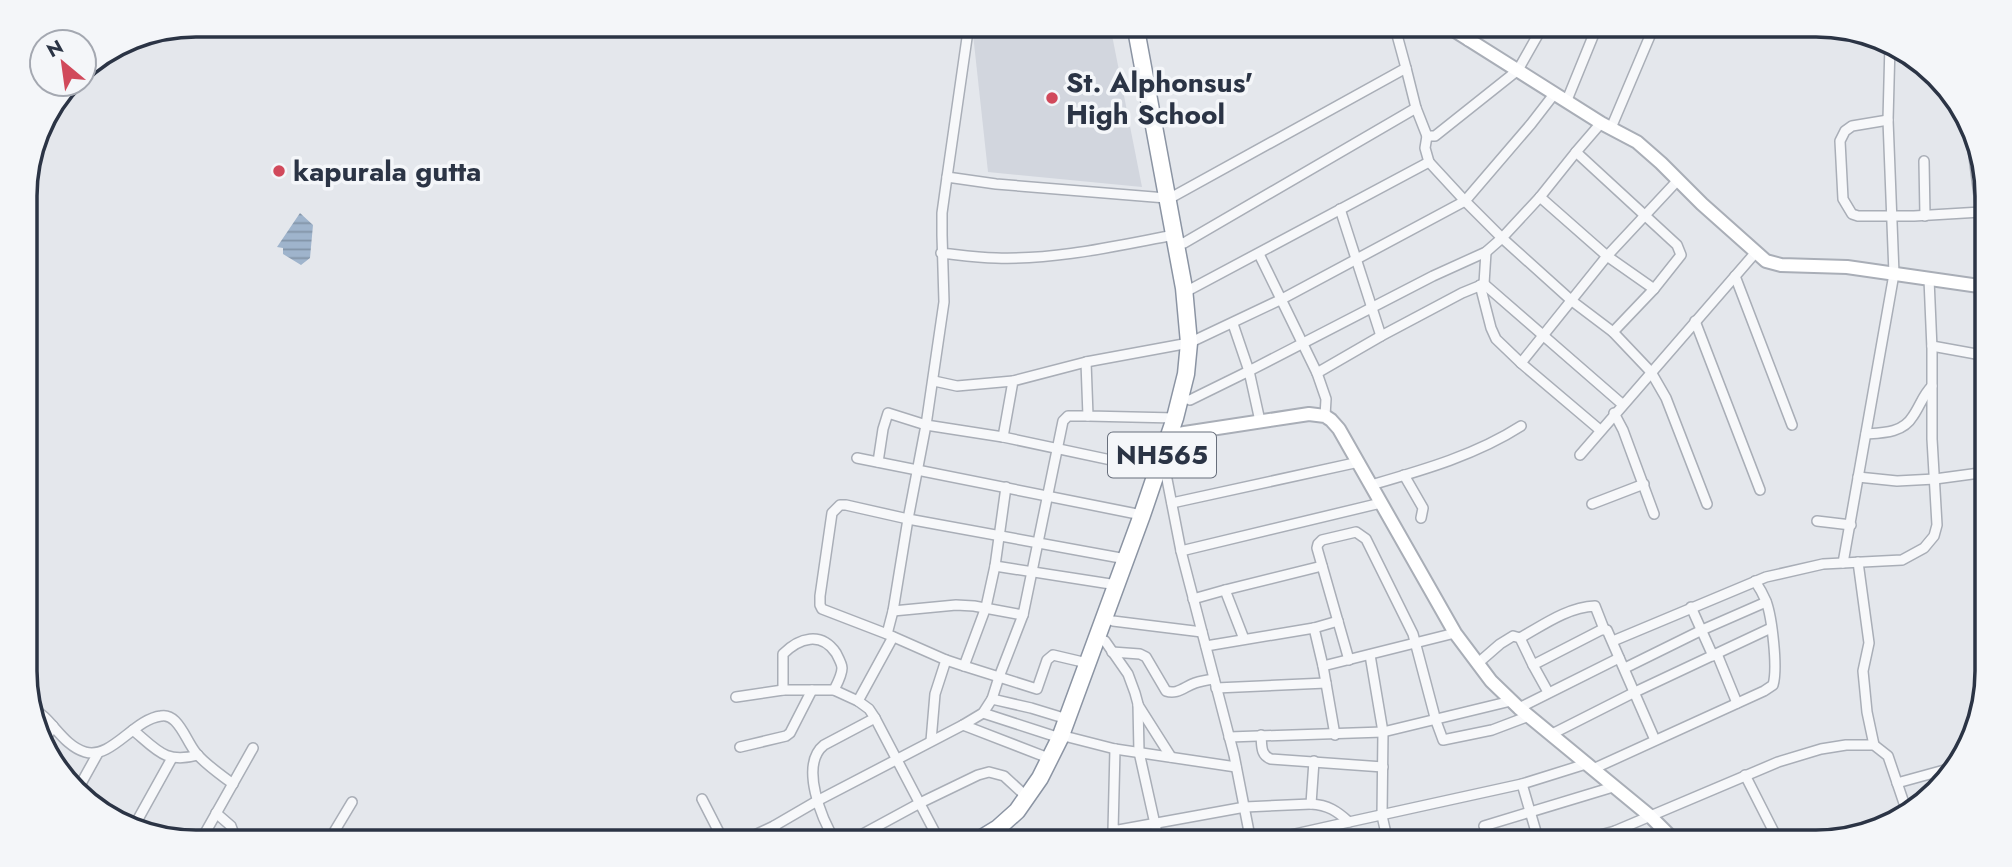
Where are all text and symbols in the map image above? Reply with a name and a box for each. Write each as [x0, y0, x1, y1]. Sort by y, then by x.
north arrow [28, 28, 98, 98]
text: N [42, 33, 68, 64]
place label: St. Alphonsus' High School [1066, 62, 1253, 135]
marker: St. Alphonsus' High School [1044, 90, 1060, 106]
place label: kapurala gutta [293, 151, 481, 192]
marker: kapurala gutta [271, 163, 287, 179]
road number: NH565 [1108, 432, 1216, 477]

